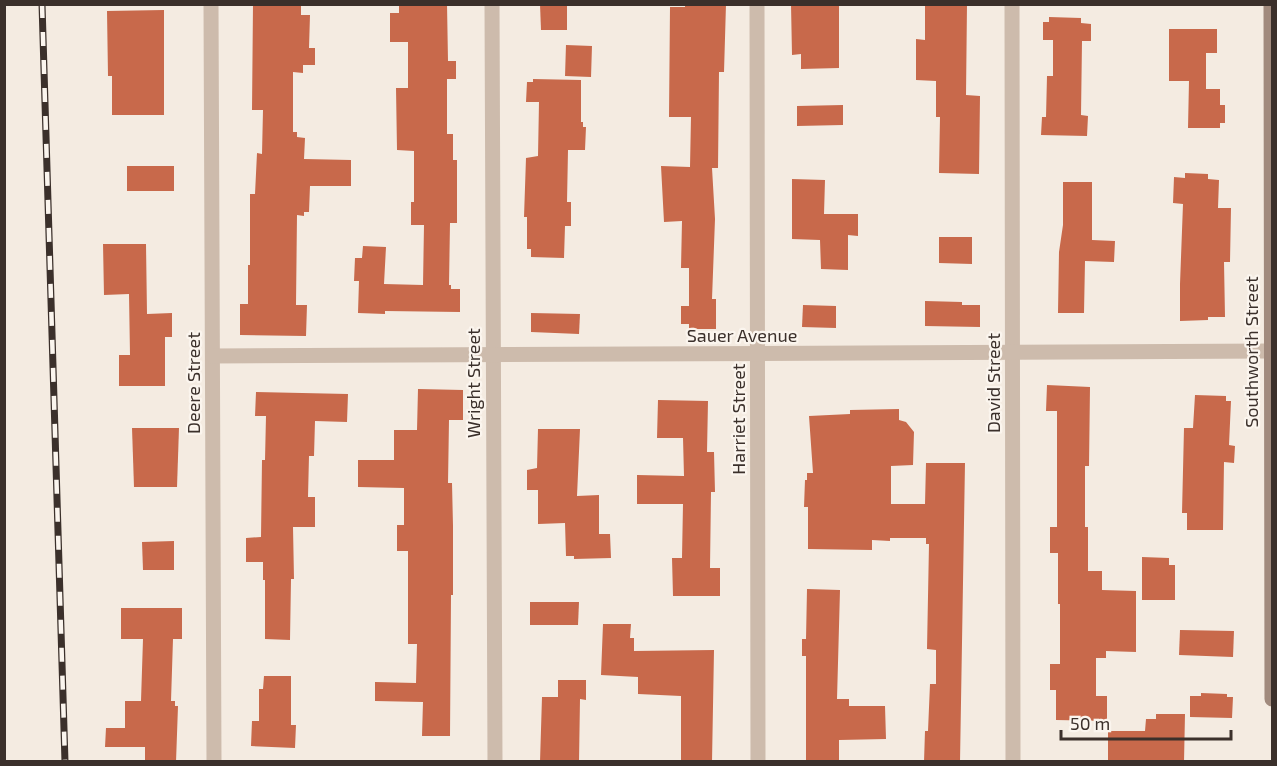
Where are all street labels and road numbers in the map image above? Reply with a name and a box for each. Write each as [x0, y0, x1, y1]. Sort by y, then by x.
street label: Southworth Street [1240, 276, 1262, 428]
street label: Sauer Avenue [687, 324, 797, 346]
street label: Wright Street [462, 328, 484, 438]
street label: Deere Street [182, 332, 204, 434]
street label: David Street [982, 333, 1004, 433]
street label: Harriet Street [727, 363, 749, 475]

